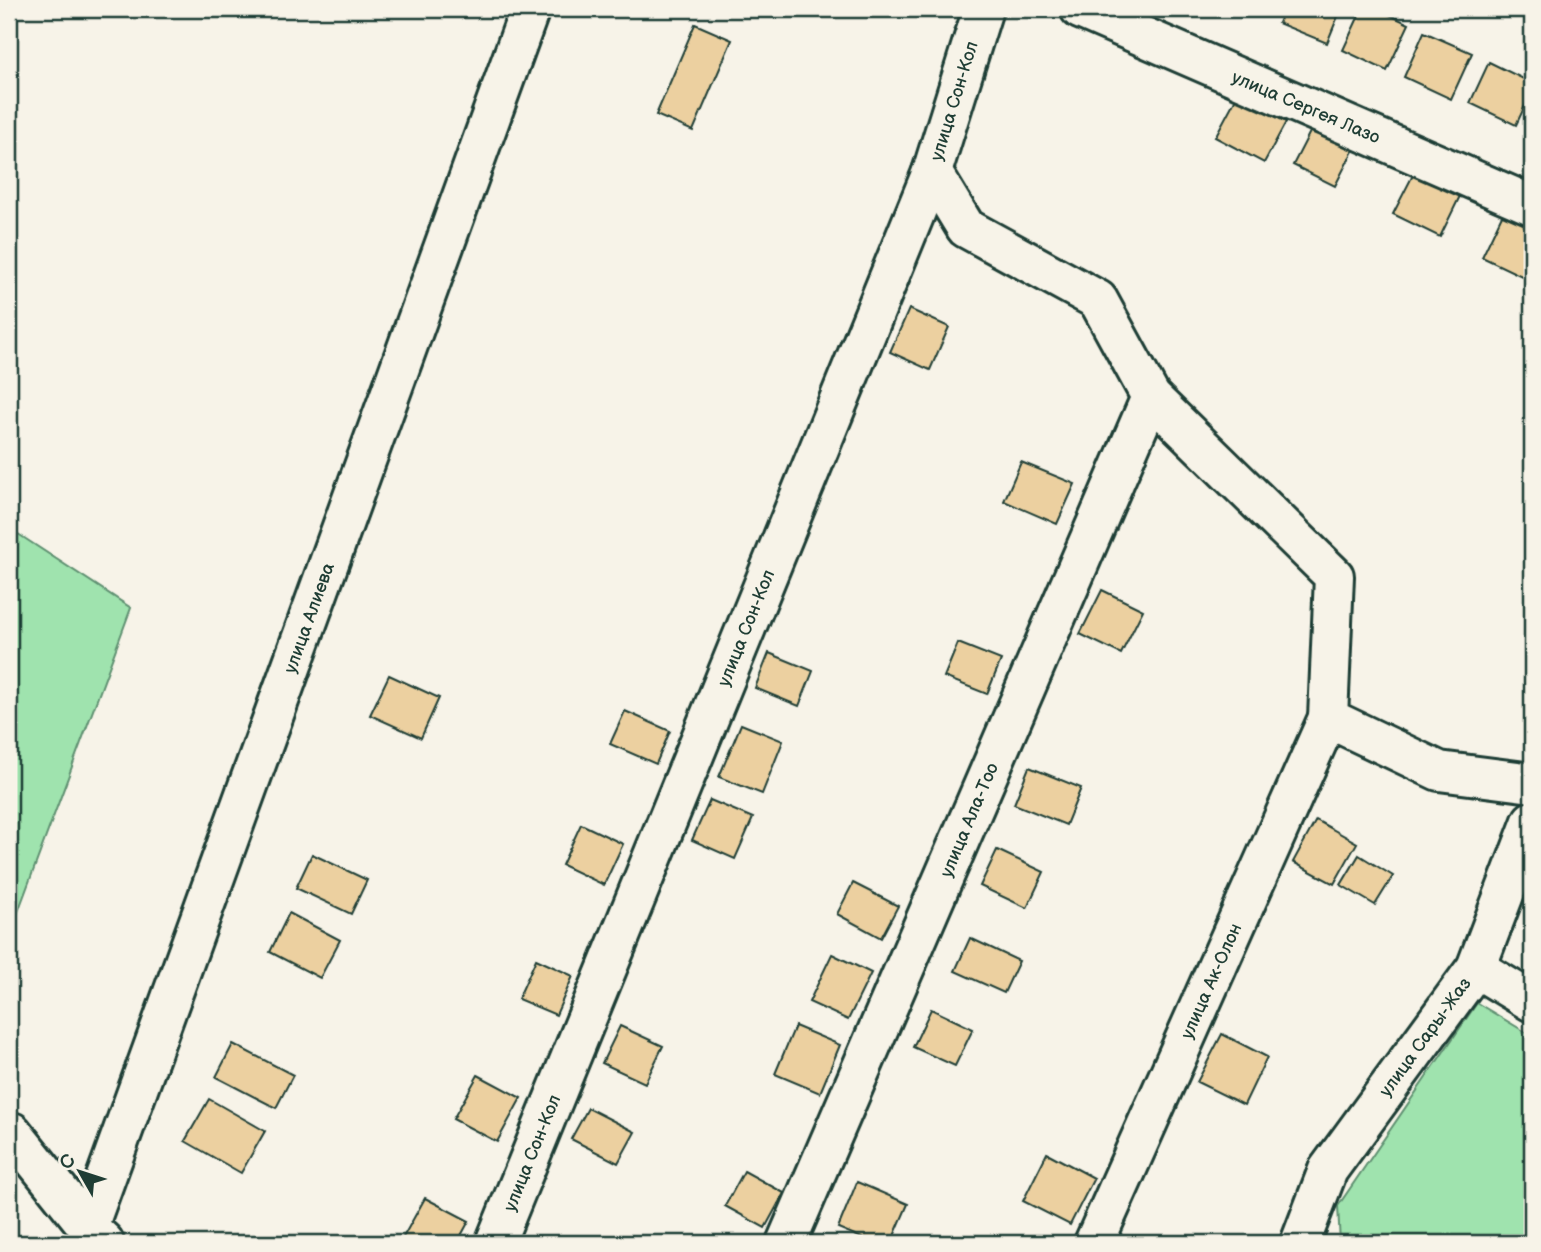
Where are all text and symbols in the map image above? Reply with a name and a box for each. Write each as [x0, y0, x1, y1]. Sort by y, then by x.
street label: улица Сон-Кол [926, 39, 983, 164]
street label: улица Сергея Лазо [1228, 67, 1383, 148]
street label: улица Алиева [280, 560, 339, 676]
street label: улица Сон-Кол [713, 567, 779, 690]
street label: улица Ала-Тоо [936, 760, 1003, 881]
street label: улица Ак-Олон [1177, 920, 1246, 1042]
street label: улица Сары-Жаз [1375, 973, 1476, 1101]
street label: улица Сон-Кол [499, 1092, 565, 1215]
north arrow [46, 1136, 116, 1206]
text: С [55, 1150, 81, 1175]

